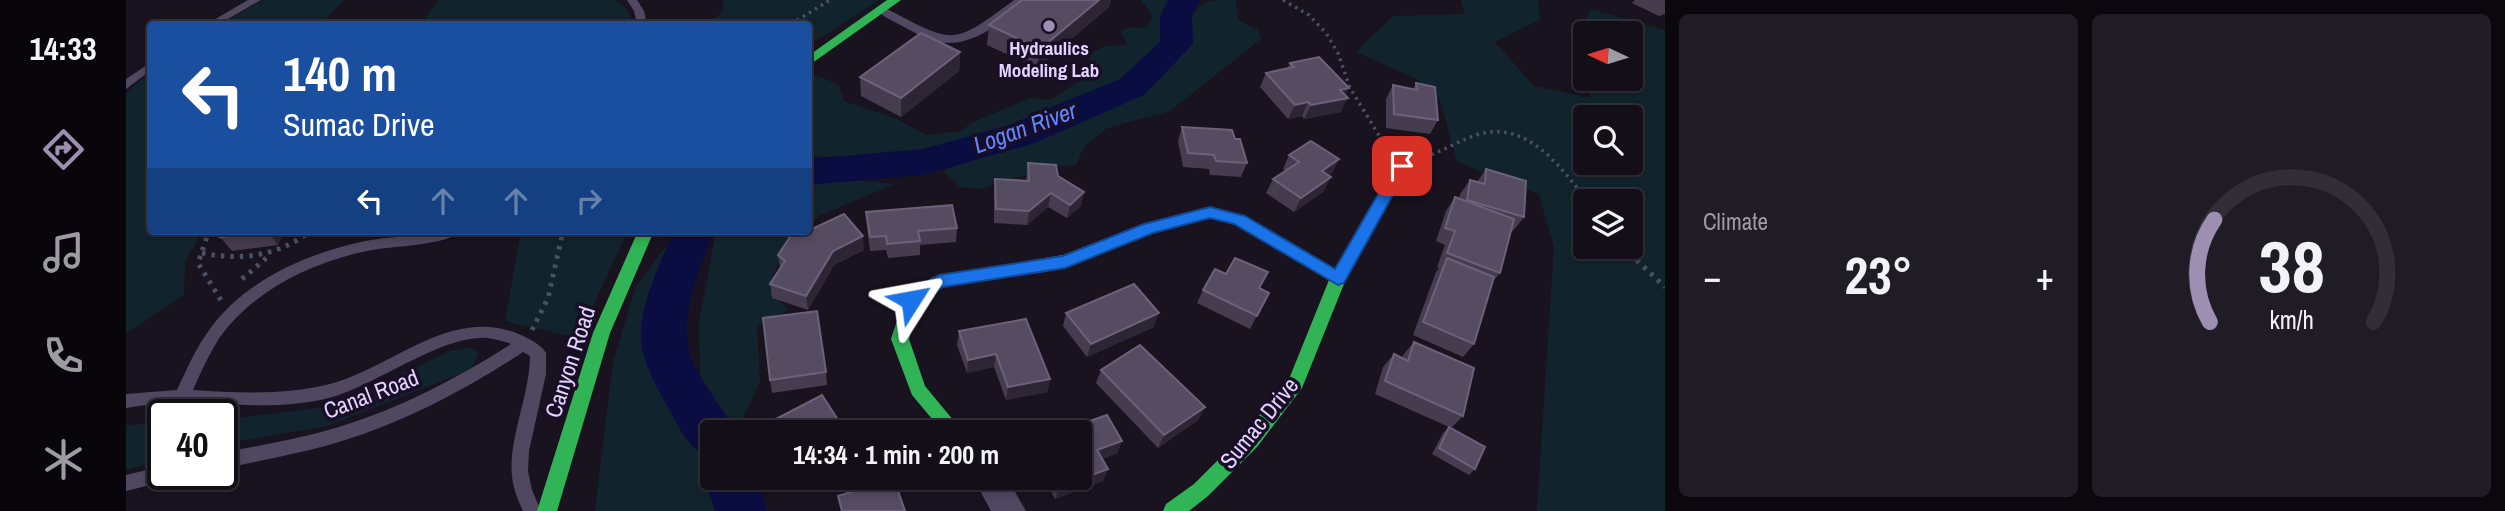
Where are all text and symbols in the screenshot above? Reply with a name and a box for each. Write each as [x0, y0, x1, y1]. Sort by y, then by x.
marker: Hydraulics Modeling Lab [1041, 18, 1057, 34]
north arrow [1573, 21, 1643, 91]
map controls [1573, 21, 1643, 259]
text: 14:33 [29, 27, 97, 70]
place label: Hydraulics Modeling Lab [999, 35, 1099, 83]
text: 140 m [283, 40, 397, 106]
icon: left [168, 49, 259, 140]
water label: Logan River [969, 93, 1082, 160]
text: Sumac Drive [283, 103, 435, 146]
button: search [1573, 105, 1643, 175]
icon: directions [39, 125, 88, 174]
pin [1372, 136, 1432, 196]
icon: arrive [1383, 147, 1421, 185]
icon: left [351, 182, 389, 220]
icon: ahead [424, 182, 462, 220]
icon: ahead [497, 182, 535, 220]
icon: right [570, 182, 608, 220]
button: layers [1573, 189, 1643, 259]
text: Climate [1703, 206, 1768, 237]
text: 38 [2258, 217, 2325, 315]
icon: music [39, 228, 88, 277]
text: 23° [1844, 240, 1913, 310]
text: − [1703, 251, 1721, 302]
text: + [2036, 251, 2054, 302]
position arrow [874, 263, 948, 337]
street label: Canyon Road [537, 302, 602, 421]
text: km/h [2269, 302, 2314, 336]
icon: phone [39, 331, 88, 380]
street label: Canal Road [319, 361, 423, 426]
street label: Sumac Drive [1212, 371, 1305, 475]
speed limit sign: 40 [147, 399, 238, 490]
icon: climate [39, 435, 88, 484]
text: 14:34 · 1 min · 200 m [793, 437, 999, 472]

